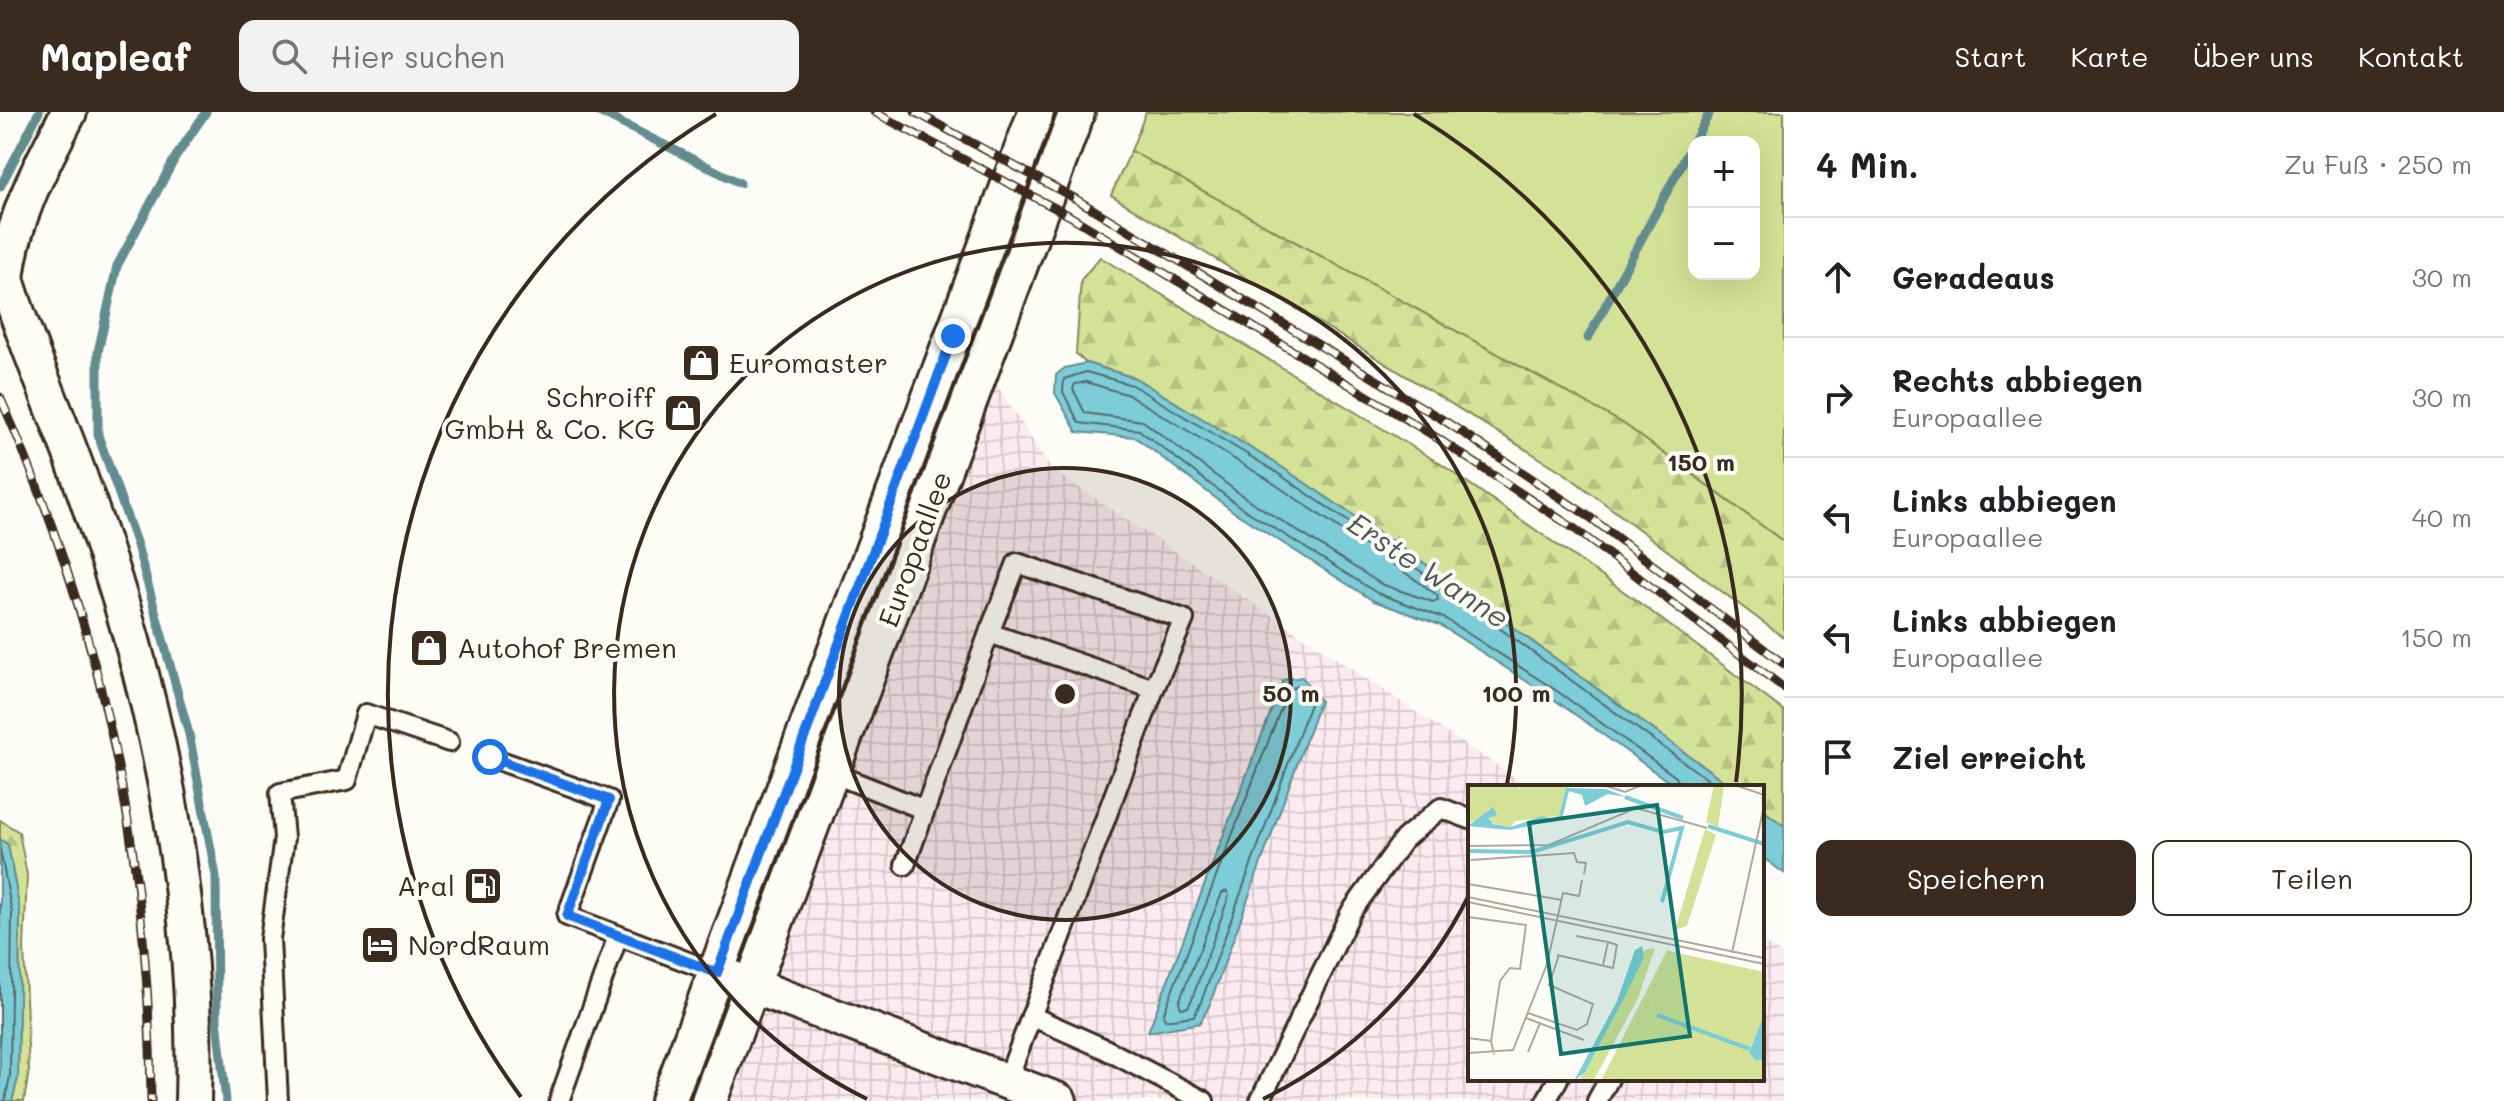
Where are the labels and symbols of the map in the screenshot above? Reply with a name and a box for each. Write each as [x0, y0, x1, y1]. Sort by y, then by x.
route end [935, 318, 971, 354]
shop icon: Euromaster [680, 342, 722, 384]
place label: Euromaster [729, 344, 888, 380]
place label: Schroiff GmbH & Co. KG [444, 378, 656, 446]
shop icon: Schroiff GmbH & Co. KG [662, 392, 704, 434]
text: 150 m [1667, 446, 1735, 477]
street label: Europaallee [869, 466, 959, 631]
water label: Erste Wanne [1341, 502, 1518, 636]
shop icon: Autohof Bremen [408, 627, 450, 669]
place label: Autohof Bremen [457, 629, 677, 665]
text: 50 m [1262, 677, 1320, 708]
text: 100 m [1481, 677, 1551, 708]
centre of rings [1051, 680, 1079, 708]
route start [472, 739, 508, 775]
inset map [1468, 785, 1764, 1081]
fuel station icon: Aral [462, 865, 504, 907]
place label: Aral [397, 867, 455, 903]
hotel icon: NordRaum [359, 924, 401, 966]
place label: NordRaum [408, 926, 550, 962]

